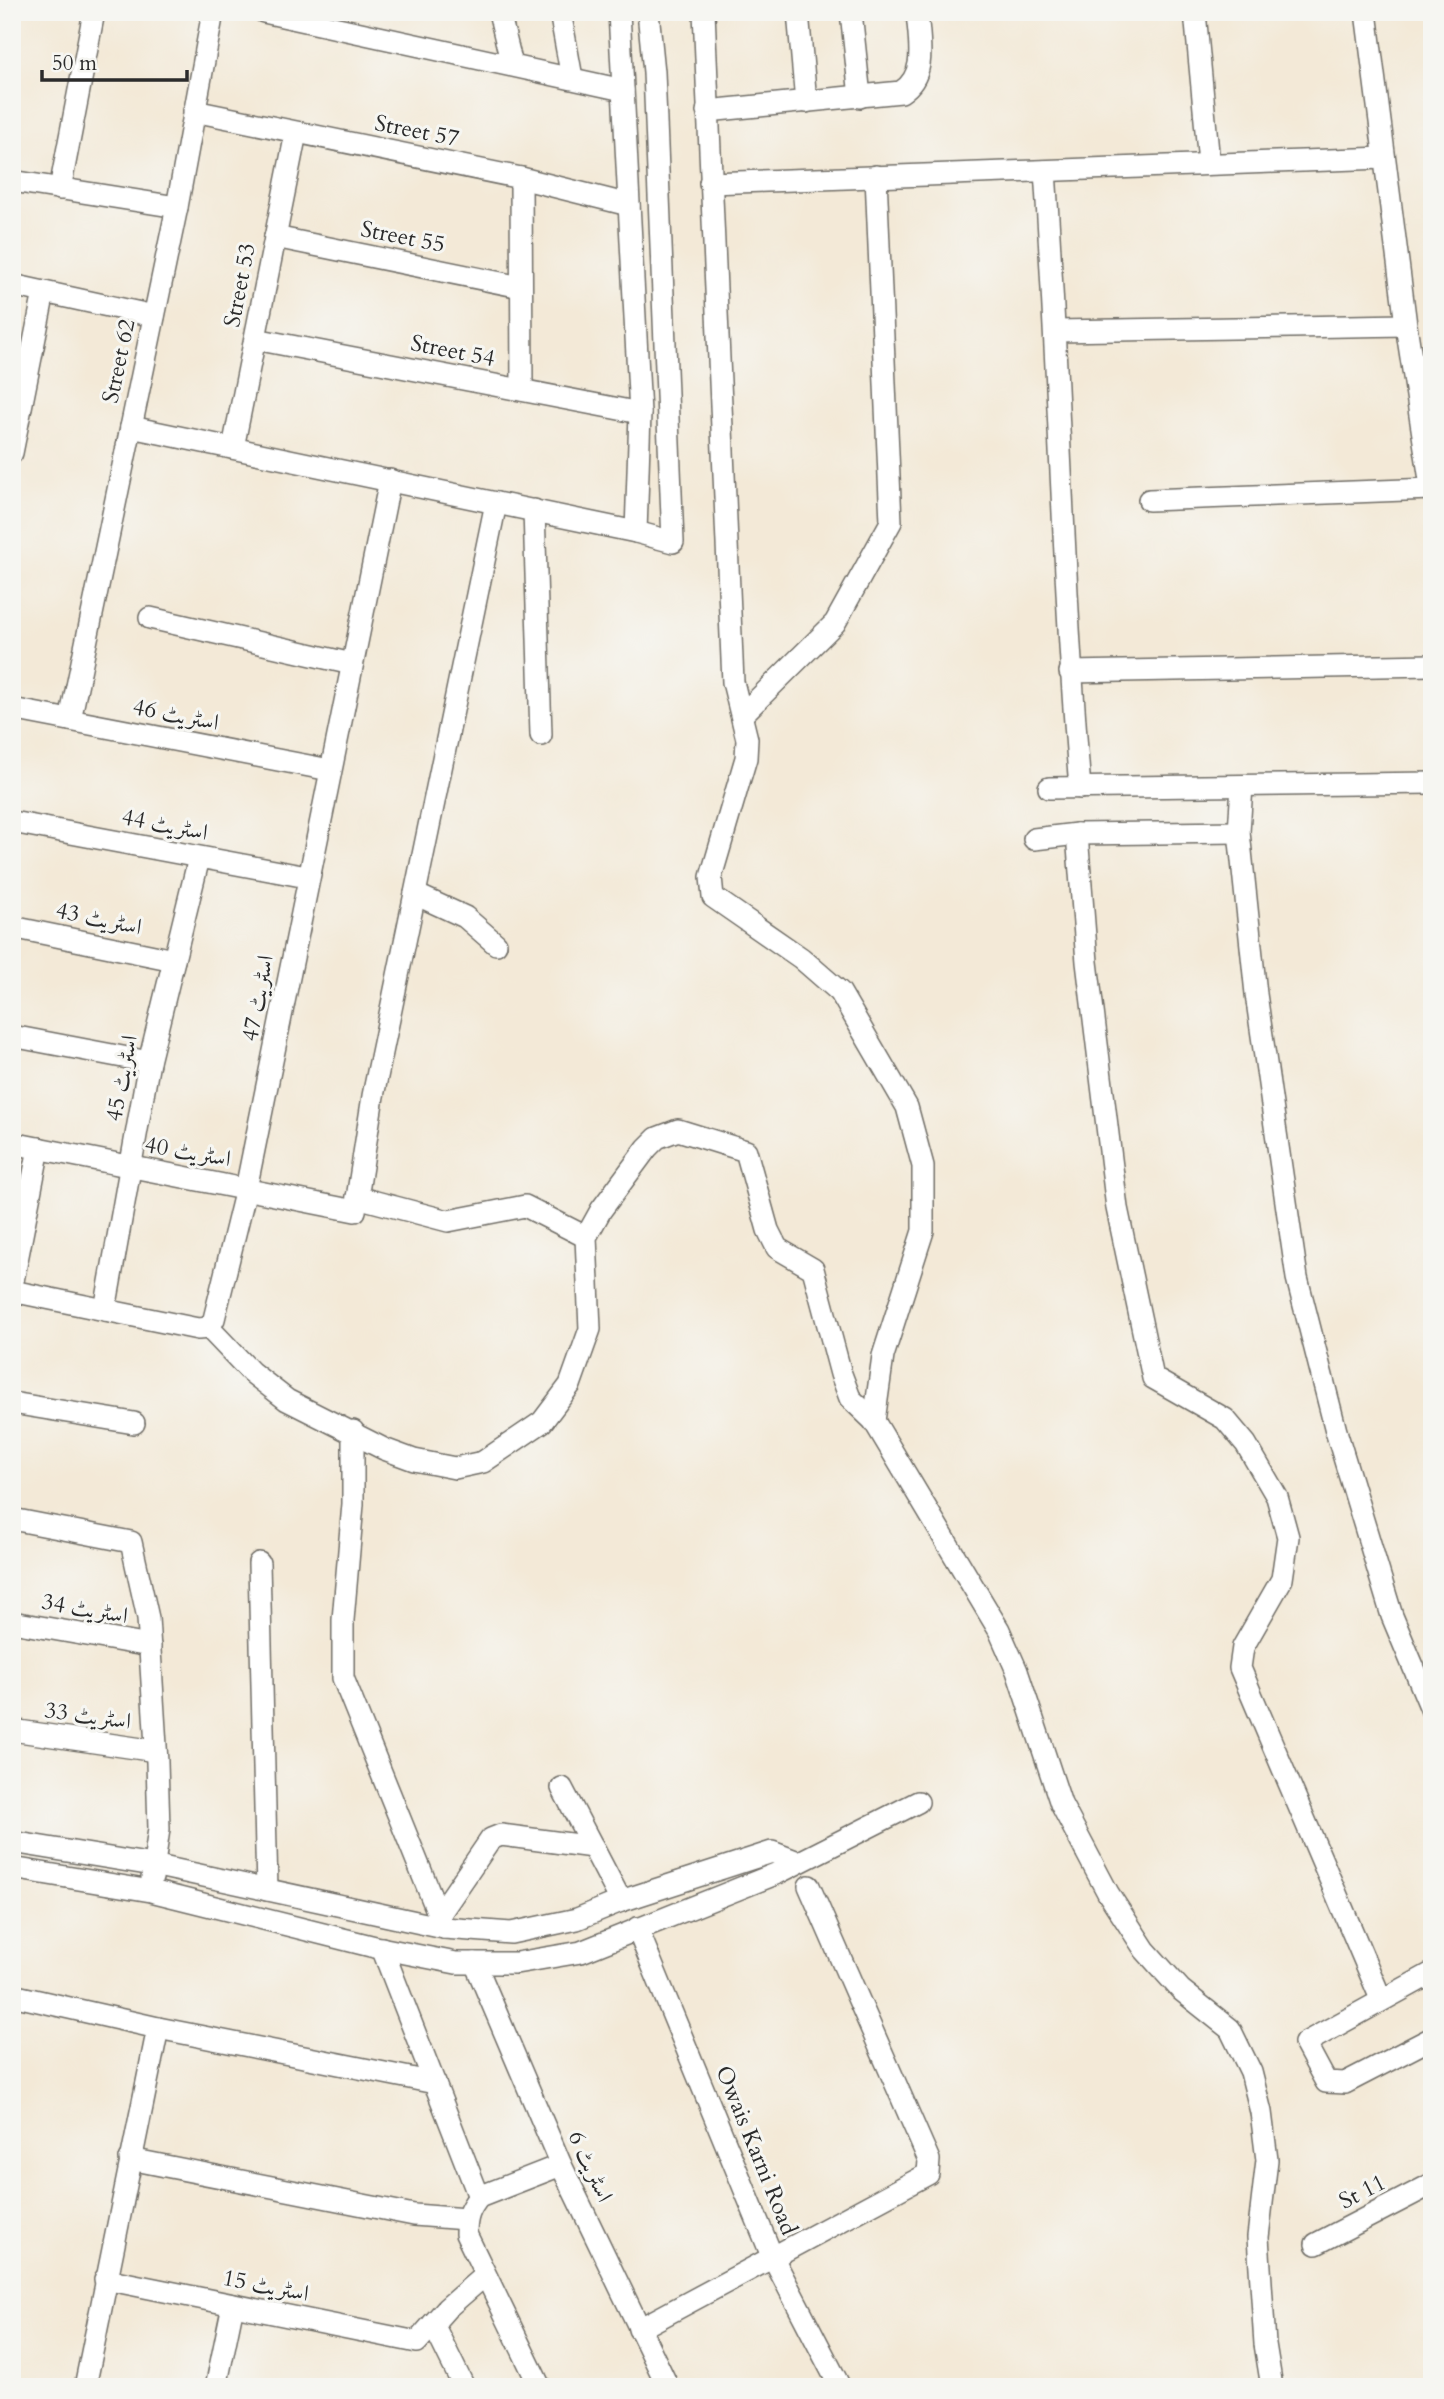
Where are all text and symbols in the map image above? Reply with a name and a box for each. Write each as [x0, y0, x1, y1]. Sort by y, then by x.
scale bar [42, 38, 187, 82]
text: 50 m [52, 49, 97, 78]
street label: Street 57 [372, 107, 462, 154]
street label: Street 55 [358, 213, 448, 260]
street label: Street 53 [216, 240, 263, 330]
street label: Street 62 [94, 316, 142, 406]
street label: Street 54 [408, 327, 498, 374]
street label: اسٹریٹ 46 [130, 691, 222, 738]
street label: اسٹریٹ 44 [119, 801, 211, 848]
street label: اسٹریٹ 43 [53, 894, 145, 943]
street label: اسٹریٹ 47 [234, 952, 281, 1044]
street label: اسٹریٹ 45 [98, 1032, 145, 1124]
street label: اسٹریٹ 40 [142, 1129, 233, 1174]
street label: اسٹریٹ 34 [39, 1586, 130, 1631]
street label: اسٹریٹ 33 [43, 1694, 133, 1737]
street label: Owais Karni Road [708, 2061, 805, 2240]
street label: اسٹریٹ 6 [561, 2126, 620, 2207]
street label: St 11 [1334, 2167, 1391, 2216]
street label: اسٹریٹ 15 [220, 2262, 312, 2309]

